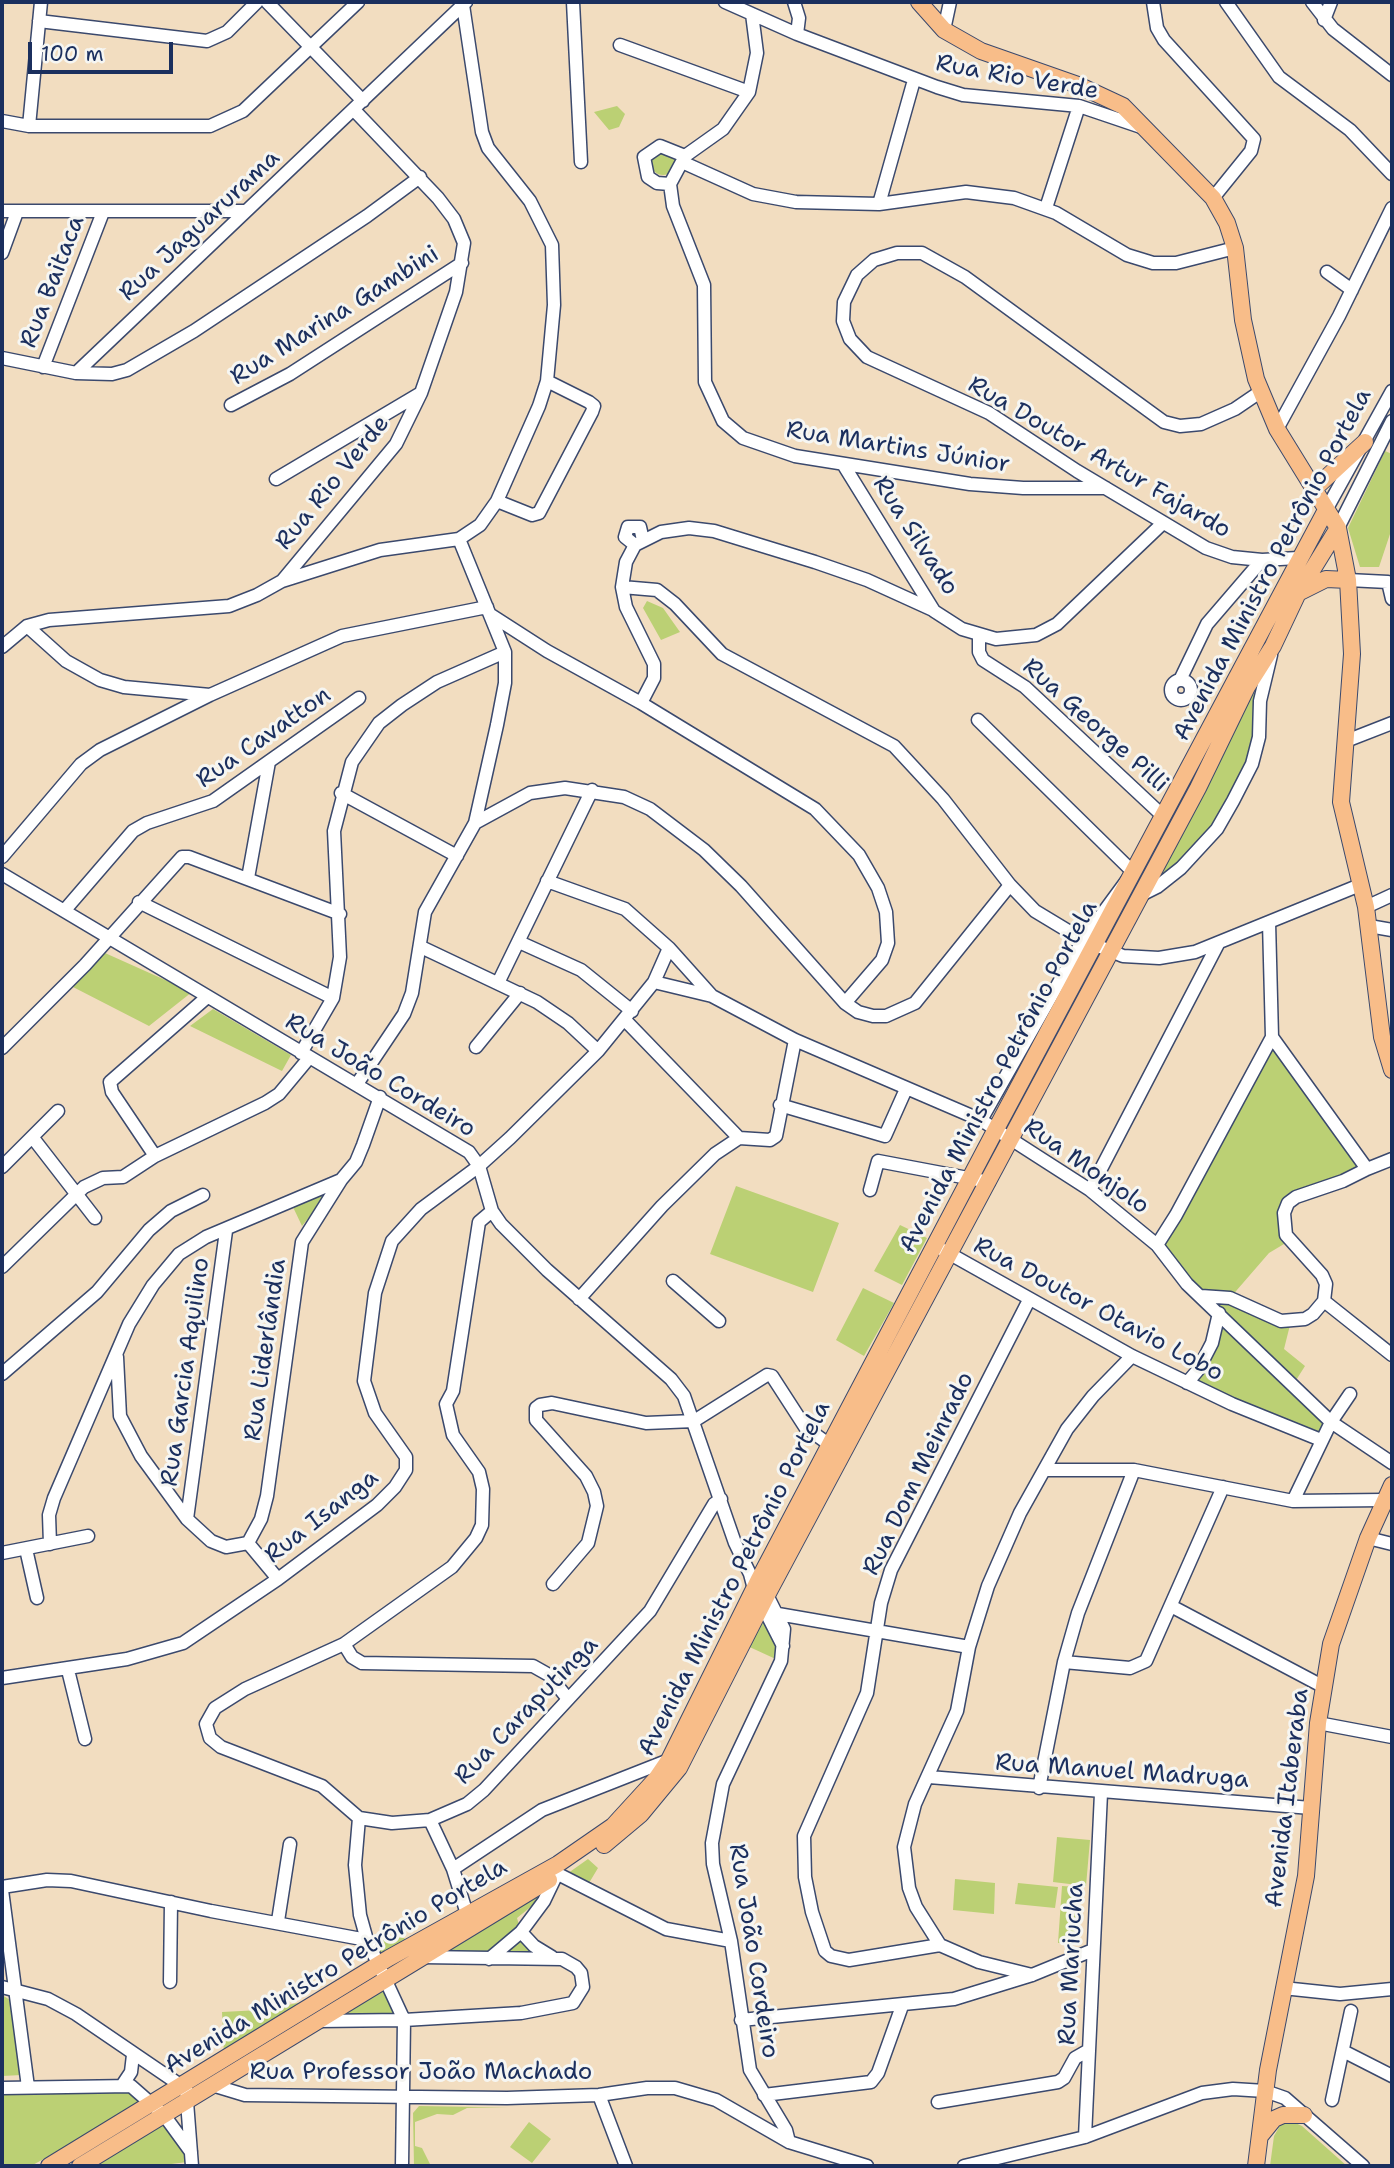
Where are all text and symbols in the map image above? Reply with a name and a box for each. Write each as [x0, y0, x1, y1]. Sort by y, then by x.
scale bar [32, 28, 177, 72]
text: 100 m [41, 40, 104, 68]
street label: Rua Rio Verde [933, 50, 1101, 106]
street label: Rua Jaguarurama [114, 144, 286, 308]
street label: Rua Baitaca [15, 212, 91, 352]
street label: Rua Marina Gambini [225, 240, 445, 392]
street label: Rua Doutor Artur Fajardo [962, 371, 1236, 545]
street label: Avenida Ministro Petrônio Portela [1168, 384, 1378, 746]
street label: Rua Rio Verde [270, 410, 396, 556]
street label: Rua Martins Júnior [784, 416, 1012, 480]
street label: Rua Silvado [866, 471, 964, 601]
street label: Rua George Pilli [1016, 653, 1174, 799]
street label: Rua Cavatton [191, 681, 337, 795]
street label: Avenida Ministro Petrônio Portela [894, 896, 1104, 1258]
street label: Rua João Cordeiro [280, 1008, 480, 1144]
street label: Rua Monjolo [1018, 1113, 1154, 1221]
street label: Rua Doutor Otavio Lobo [968, 1232, 1228, 1388]
street label: Rua Garcia Aquilino [156, 1256, 216, 1488]
street label: Rua Liderlândia [239, 1257, 293, 1443]
street label: Rua Dom Meinrado [857, 1368, 981, 1580]
street label: Avenida Ministro Petrônio Portela [633, 1397, 837, 1761]
street label: Rua Isanga [260, 1464, 384, 1570]
street label: Rua Caraputinga [449, 1631, 605, 1791]
street label: Avenida Itaberaba [1260, 1687, 1316, 1909]
street label: Rua Manuel Madruga [994, 1749, 1250, 1795]
street label: Rua João Cordeiro [722, 1842, 784, 2060]
street label: Avenida Ministro Petrônio Portela [159, 1853, 513, 2081]
street label: Rua Mariucha [1053, 1882, 1091, 2046]
street label: Rua Professor João Machado [250, 2059, 592, 2087]

